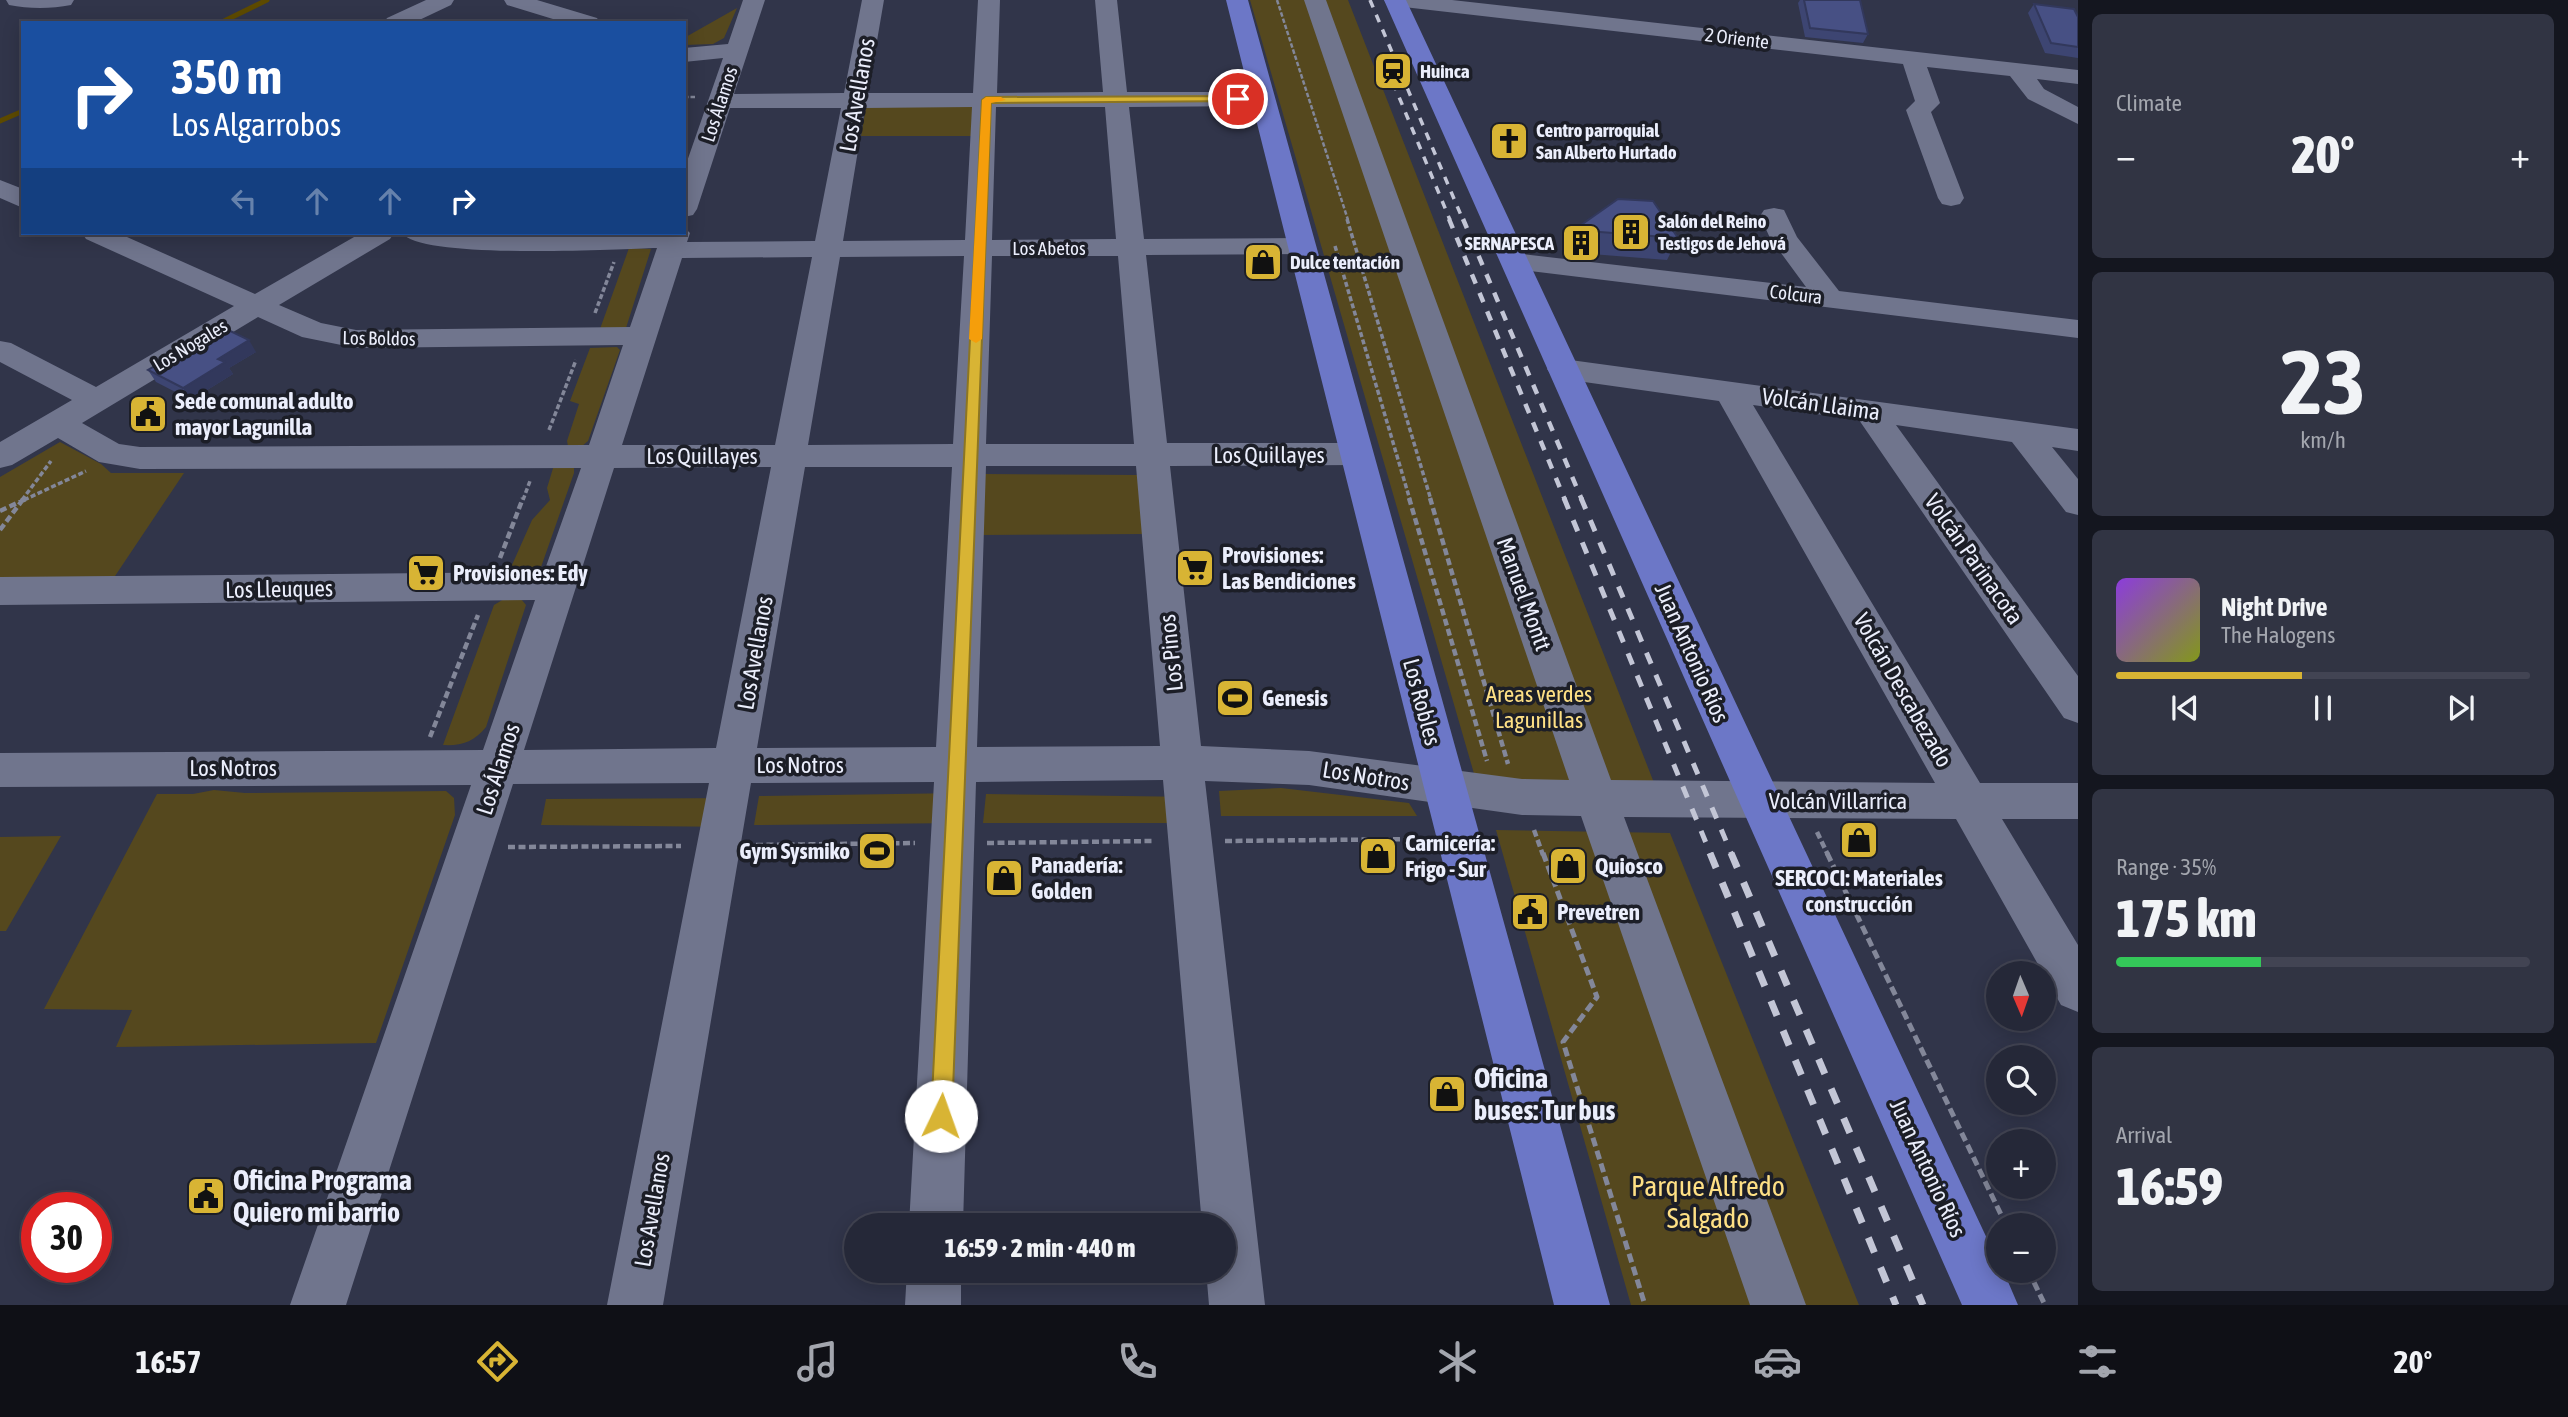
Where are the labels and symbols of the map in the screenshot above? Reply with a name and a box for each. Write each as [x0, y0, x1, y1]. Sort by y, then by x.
street label: 2 Oriente [1704, 23, 1770, 53]
street label: Los Avellanos [834, 36, 880, 154]
station icon: Huinca [1372, 50, 1414, 92]
place label: Huinca [1420, 60, 1470, 82]
street label: Los Álamos [696, 63, 742, 145]
pin [1208, 69, 1268, 129]
place label: Centro parroquial San Alberto Hurtado [1536, 119, 1677, 163]
church icon: Centro parroquial San Alberto Hurtado [1488, 120, 1530, 162]
place label: Salón del Reino Testigos de Jehová [1658, 210, 1786, 254]
building icon: Salón del Reino Testigos de Jehová [1610, 211, 1652, 253]
building icon: SERNAPESCA [1560, 222, 1602, 264]
place label: SERNAPESCA [1465, 232, 1555, 254]
street label: Los Abetos [1012, 237, 1086, 259]
shop icon: Dulce tentación [1242, 241, 1284, 283]
place label: Dulce tentación [1290, 251, 1400, 273]
street label: Colcura [1769, 280, 1823, 308]
street label: Los Nogales [149, 314, 231, 376]
street label: Los Boldos [342, 326, 416, 350]
street label: Volcán Llaima [1760, 383, 1882, 425]
place label: Sede comunal adulto mayor Lagunilla [175, 388, 354, 440]
public building icon: Sede comunal adulto mayor Lagunilla [127, 393, 169, 435]
street label: Los Quillayes [1213, 442, 1325, 468]
street label: Los Quillayes [646, 443, 758, 469]
street label: Volcán Parinacota [1920, 489, 2028, 629]
street label: Manuel Montt [1491, 534, 1557, 654]
place label: Provisiones: Las Bendiciones [1222, 542, 1356, 594]
supermarket icon: Provisiones: Las Bendiciones [1174, 547, 1216, 589]
supermarket icon: Provisiones: Edy [405, 552, 447, 594]
place label: Provisiones: Edy [453, 560, 588, 586]
street label: Los Lleuques [225, 575, 333, 603]
street label: Juan Antonio Ríos [1650, 580, 1734, 726]
street label: Los Avellanos [732, 594, 778, 712]
street label: Volcán Descabezado [1848, 608, 1958, 772]
street label: Los Pinos [1154, 613, 1188, 693]
street label: Los Robles [1398, 656, 1446, 748]
sports icon: Genesis [1214, 677, 1256, 719]
park label: Areas verdes Lagunillas [1486, 681, 1592, 733]
place label: Genesis [1262, 685, 1328, 711]
street label: Los Álamos [471, 720, 525, 818]
street label: Los Notros [756, 752, 844, 778]
street label: Los Notros [189, 755, 277, 781]
street label: Los Notros [1321, 756, 1411, 796]
street label: Volcán Villarrica [1769, 788, 1907, 814]
shop icon: SERCOCI: Materiales construcción [1838, 819, 1880, 861]
sports icon: Gym Sysmiko [856, 830, 898, 872]
place label: Carnicería: Frigo - Sur [1405, 830, 1495, 882]
shop icon: Carnicería: Frigo - Sur [1357, 835, 1399, 877]
place label: Gym Sysmiko [739, 838, 850, 864]
shop icon: Quiosco [1547, 845, 1589, 887]
place label: Panadería: Golden [1031, 852, 1123, 904]
place label: Quiosco [1595, 853, 1663, 879]
shop icon: Panadería: Golden [983, 857, 1025, 899]
place label: SERCOCI: Materiales construcción [1775, 865, 1943, 917]
public building icon: Prevetren [1509, 891, 1551, 933]
place label: Prevetren [1557, 899, 1640, 925]
north arrow [1986, 961, 2056, 1031]
place label: Oficina buses: Tur bus [1474, 1062, 1615, 1126]
shop icon: Oficina buses: Tur bus [1426, 1073, 1468, 1115]
position arrow [904, 1079, 978, 1153]
street label: Juan Antonio Ríos [1885, 1095, 1971, 1241]
street label: Los Avellanos [629, 1151, 675, 1269]
place label: Oficina Programa Quiero mi barrio [233, 1164, 412, 1228]
park label: Parque Alfredo Salgado [1631, 1170, 1785, 1234]
public building icon: Oficina Programa Quiero mi barrio [185, 1175, 227, 1217]
speed limit sign: 30 [21, 1192, 112, 1283]

